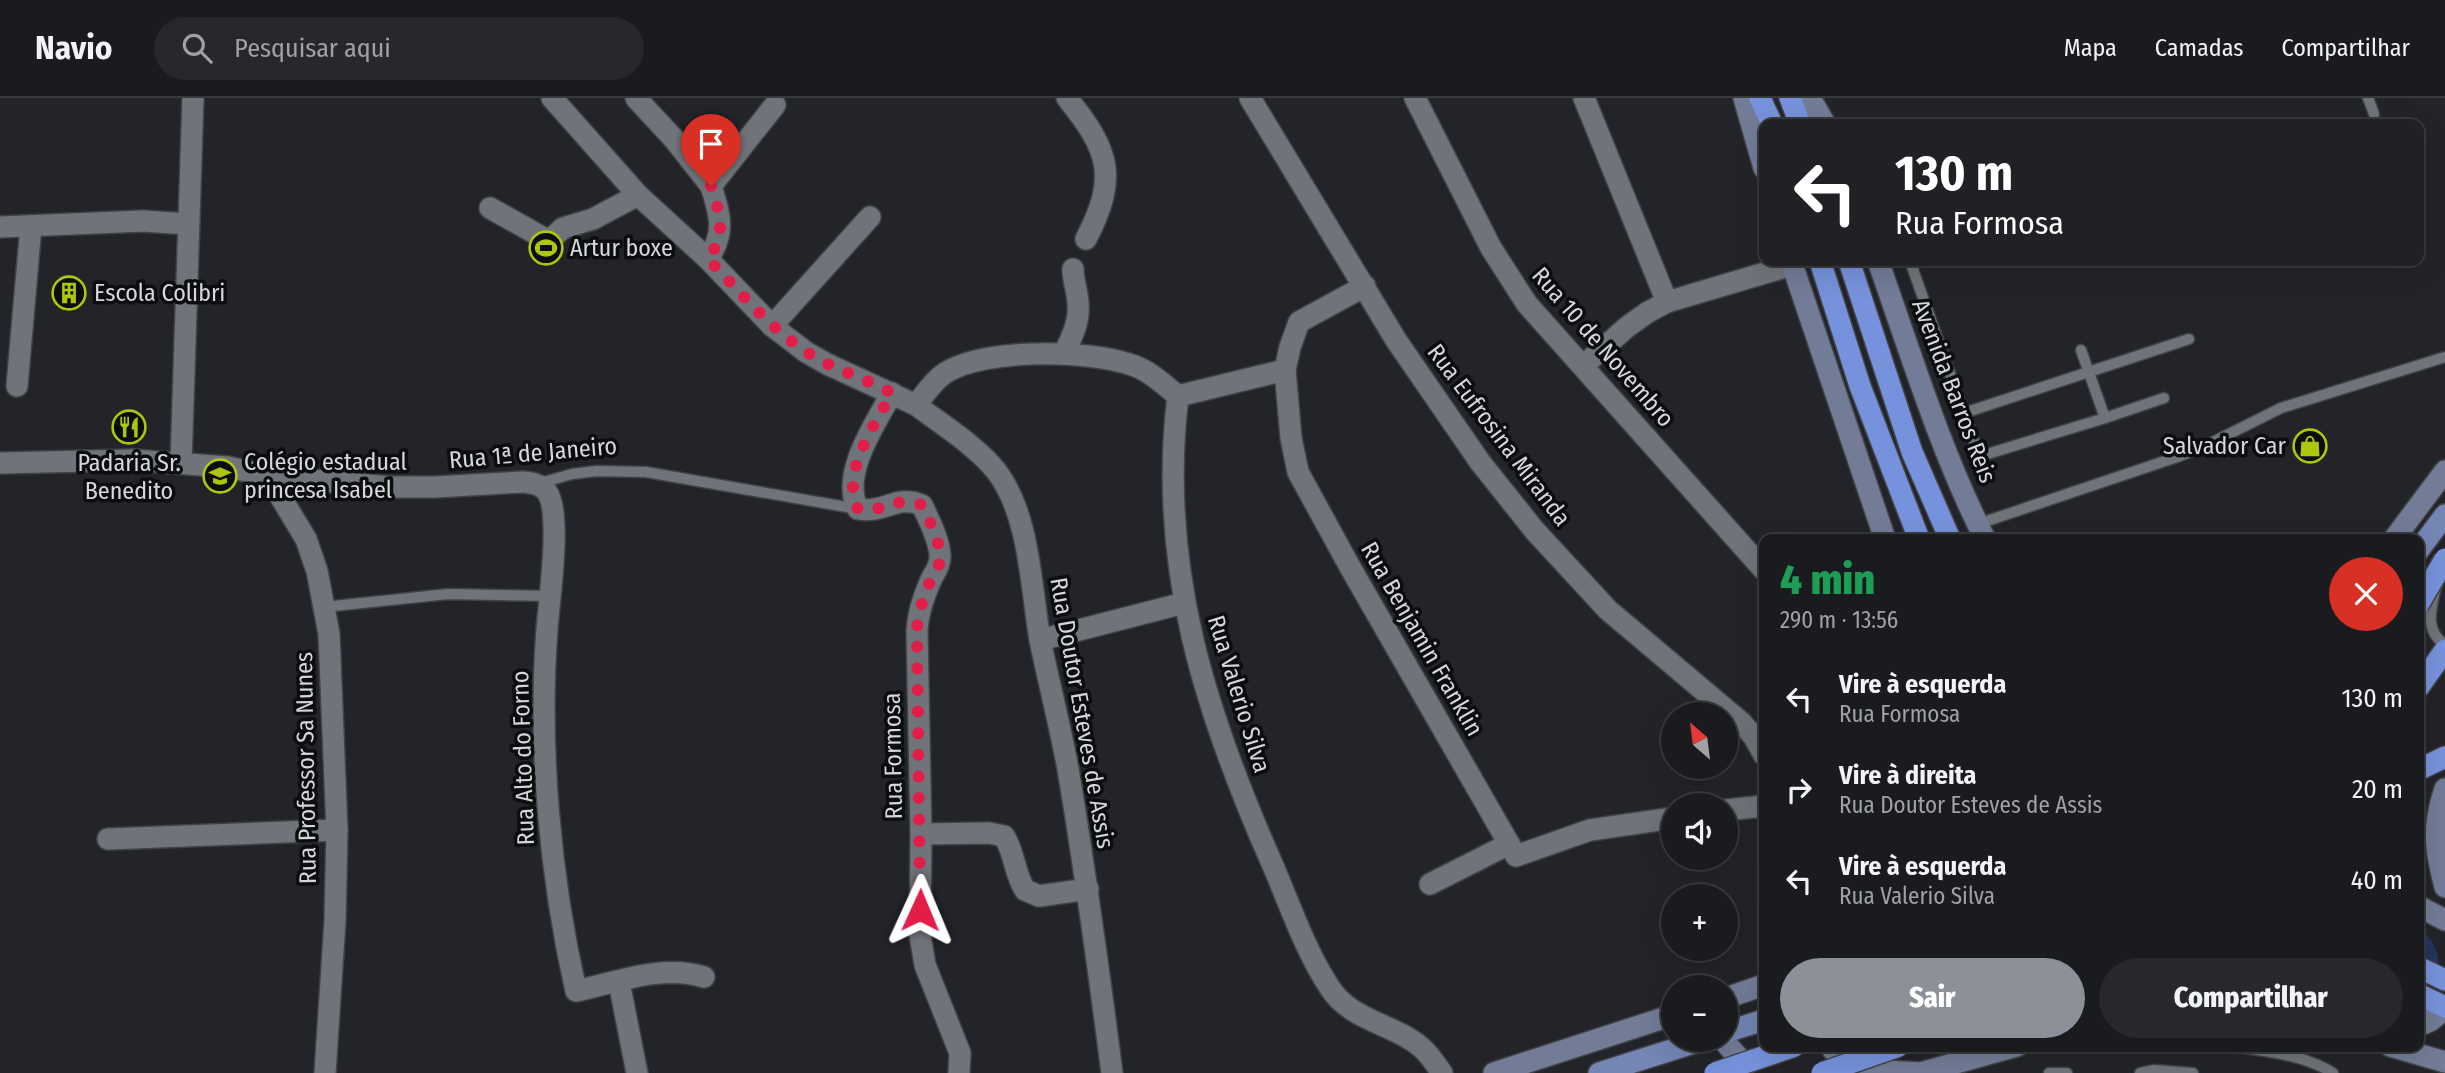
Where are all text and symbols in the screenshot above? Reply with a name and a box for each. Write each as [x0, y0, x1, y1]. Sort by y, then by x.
search box [154, 17, 644, 80]
text: Navio [35, 28, 112, 68]
icon: search [178, 29, 216, 67]
text: Pesquisar aqui [234, 33, 391, 64]
text: Mapa [2064, 34, 2117, 62]
text: Camadas [2155, 34, 2244, 62]
text: Compartilhar [2282, 34, 2410, 62]
pin [681, 114, 741, 186]
icon: arrive [692, 125, 730, 163]
text: 130 m [1895, 144, 2013, 203]
icon: left [1780, 147, 1871, 238]
text: Rua Formosa [1895, 204, 2064, 242]
sports icon: Artur boxe [527, 229, 565, 267]
place label: Artur boxe [570, 234, 673, 262]
street label: Rua 10 de Novembro [1526, 262, 1680, 432]
building icon: Escola Colibri [50, 274, 88, 312]
place label: Escola Colibri [94, 279, 225, 307]
street label: Avenida Barros Reis [1906, 295, 2002, 487]
street label: Rua Eufrosina Miranda [1422, 339, 1576, 531]
restaurant icon: Padaria Sr. Benedito [110, 408, 148, 446]
shop icon: Salvador Car [2291, 427, 2329, 465]
street label: Rua 1ª de Janeiro [448, 432, 618, 474]
place label: Salvador Car [2163, 432, 2287, 460]
place label: Colégio estadual princesa Isabel [244, 448, 407, 504]
place label: Padaria Sr. Benedito [78, 449, 180, 505]
school or university icon: Colégio estadual princesa Isabel [201, 457, 239, 495]
street label: Rua Benjamin Franklin [1355, 537, 1489, 741]
text: 4 min [1780, 555, 1875, 605]
button: close [2329, 557, 2403, 631]
street label: Rua Doutor Esteves de Assis [1044, 575, 1120, 851]
text: 290 m · 13:56 [1780, 606, 1898, 634]
street label: Rua Valerio Silva [1202, 612, 1276, 776]
street label: Rua Professor Sa Nunes [290, 652, 322, 884]
text: Vire à esquerda [1839, 669, 2006, 700]
street label: Rua Alto do Forno [506, 670, 540, 846]
icon: left [1780, 680, 1818, 718]
text: 130 m [2341, 683, 2403, 714]
street label: Rua Formosa [878, 692, 908, 820]
text: Rua Formosa [1839, 700, 1960, 728]
north arrow [1661, 702, 1738, 779]
map controls [1661, 702, 1738, 1052]
text: Vire à direita [1839, 760, 1977, 791]
icon: right [1780, 771, 1818, 809]
text: 20 m [2352, 774, 2403, 805]
text: Rua Doutor Esteves de Assis [1839, 791, 2102, 819]
button: sound [1661, 793, 1738, 870]
text: Vire à esquerda [1839, 851, 2006, 882]
icon: left [1780, 862, 1818, 900]
text: 40 m [2351, 865, 2403, 896]
position arrow [883, 873, 957, 947]
text: Rua Valerio Silva [1839, 882, 1995, 910]
button: + [1661, 884, 1738, 961]
button: Sair [1780, 958, 2085, 1038]
button: Compartilhar [2099, 958, 2403, 1038]
button: − [1661, 975, 1738, 1052]

